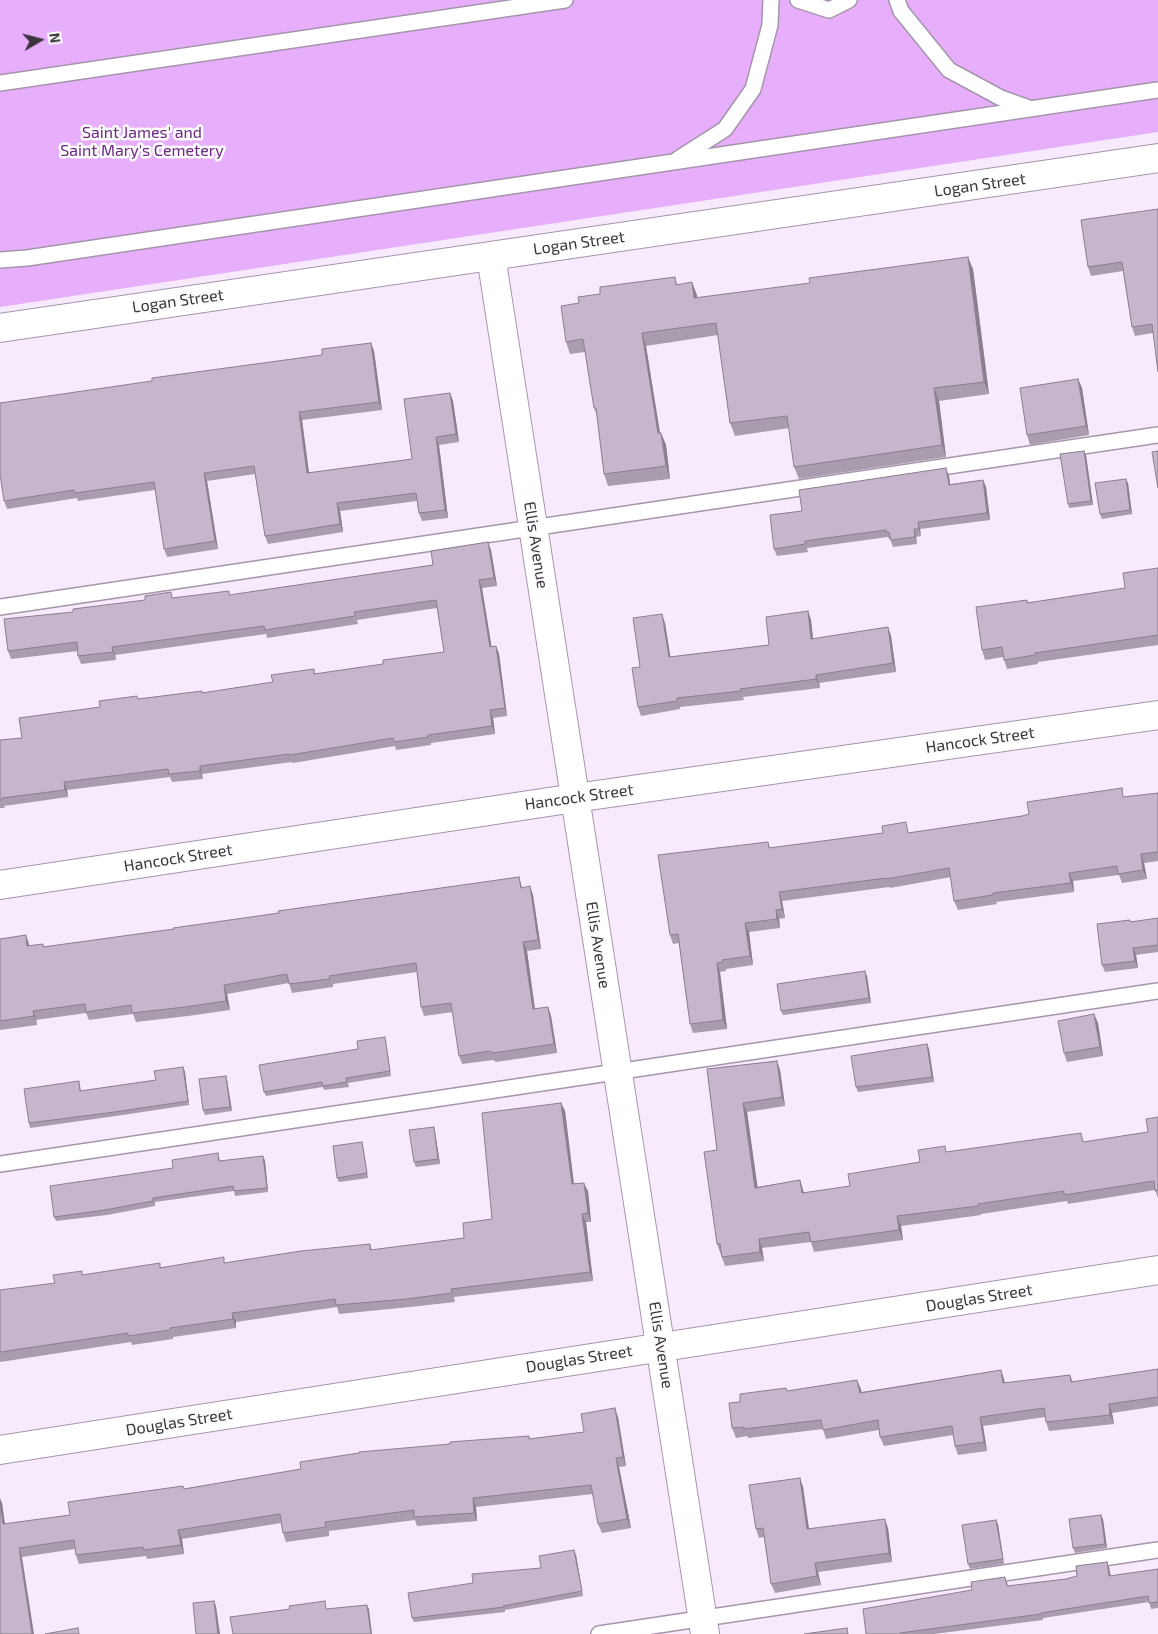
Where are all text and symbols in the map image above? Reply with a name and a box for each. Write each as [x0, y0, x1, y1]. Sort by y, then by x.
north arrow [15, 15, 65, 65]
text: N [46, 32, 64, 44]
park label: Saint James' and Saint Mary's Cemetery [60, 123, 224, 161]
street label: Logan Street [933, 169, 1027, 201]
street label: Logan Street [532, 227, 626, 259]
street label: Logan Street [131, 285, 225, 317]
street label: Ellis Avenue [520, 500, 552, 590]
street label: Hancock Street [924, 723, 1036, 757]
street label: Hancock Street [523, 780, 635, 814]
street label: Hancock Street [122, 840, 234, 876]
street label: Ellis Avenue [582, 900, 614, 990]
street label: Douglas Street [924, 1280, 1034, 1316]
street label: Ellis Avenue [645, 1300, 677, 1390]
street label: Douglas Street [524, 1341, 634, 1377]
street label: Douglas Street [124, 1404, 234, 1440]

